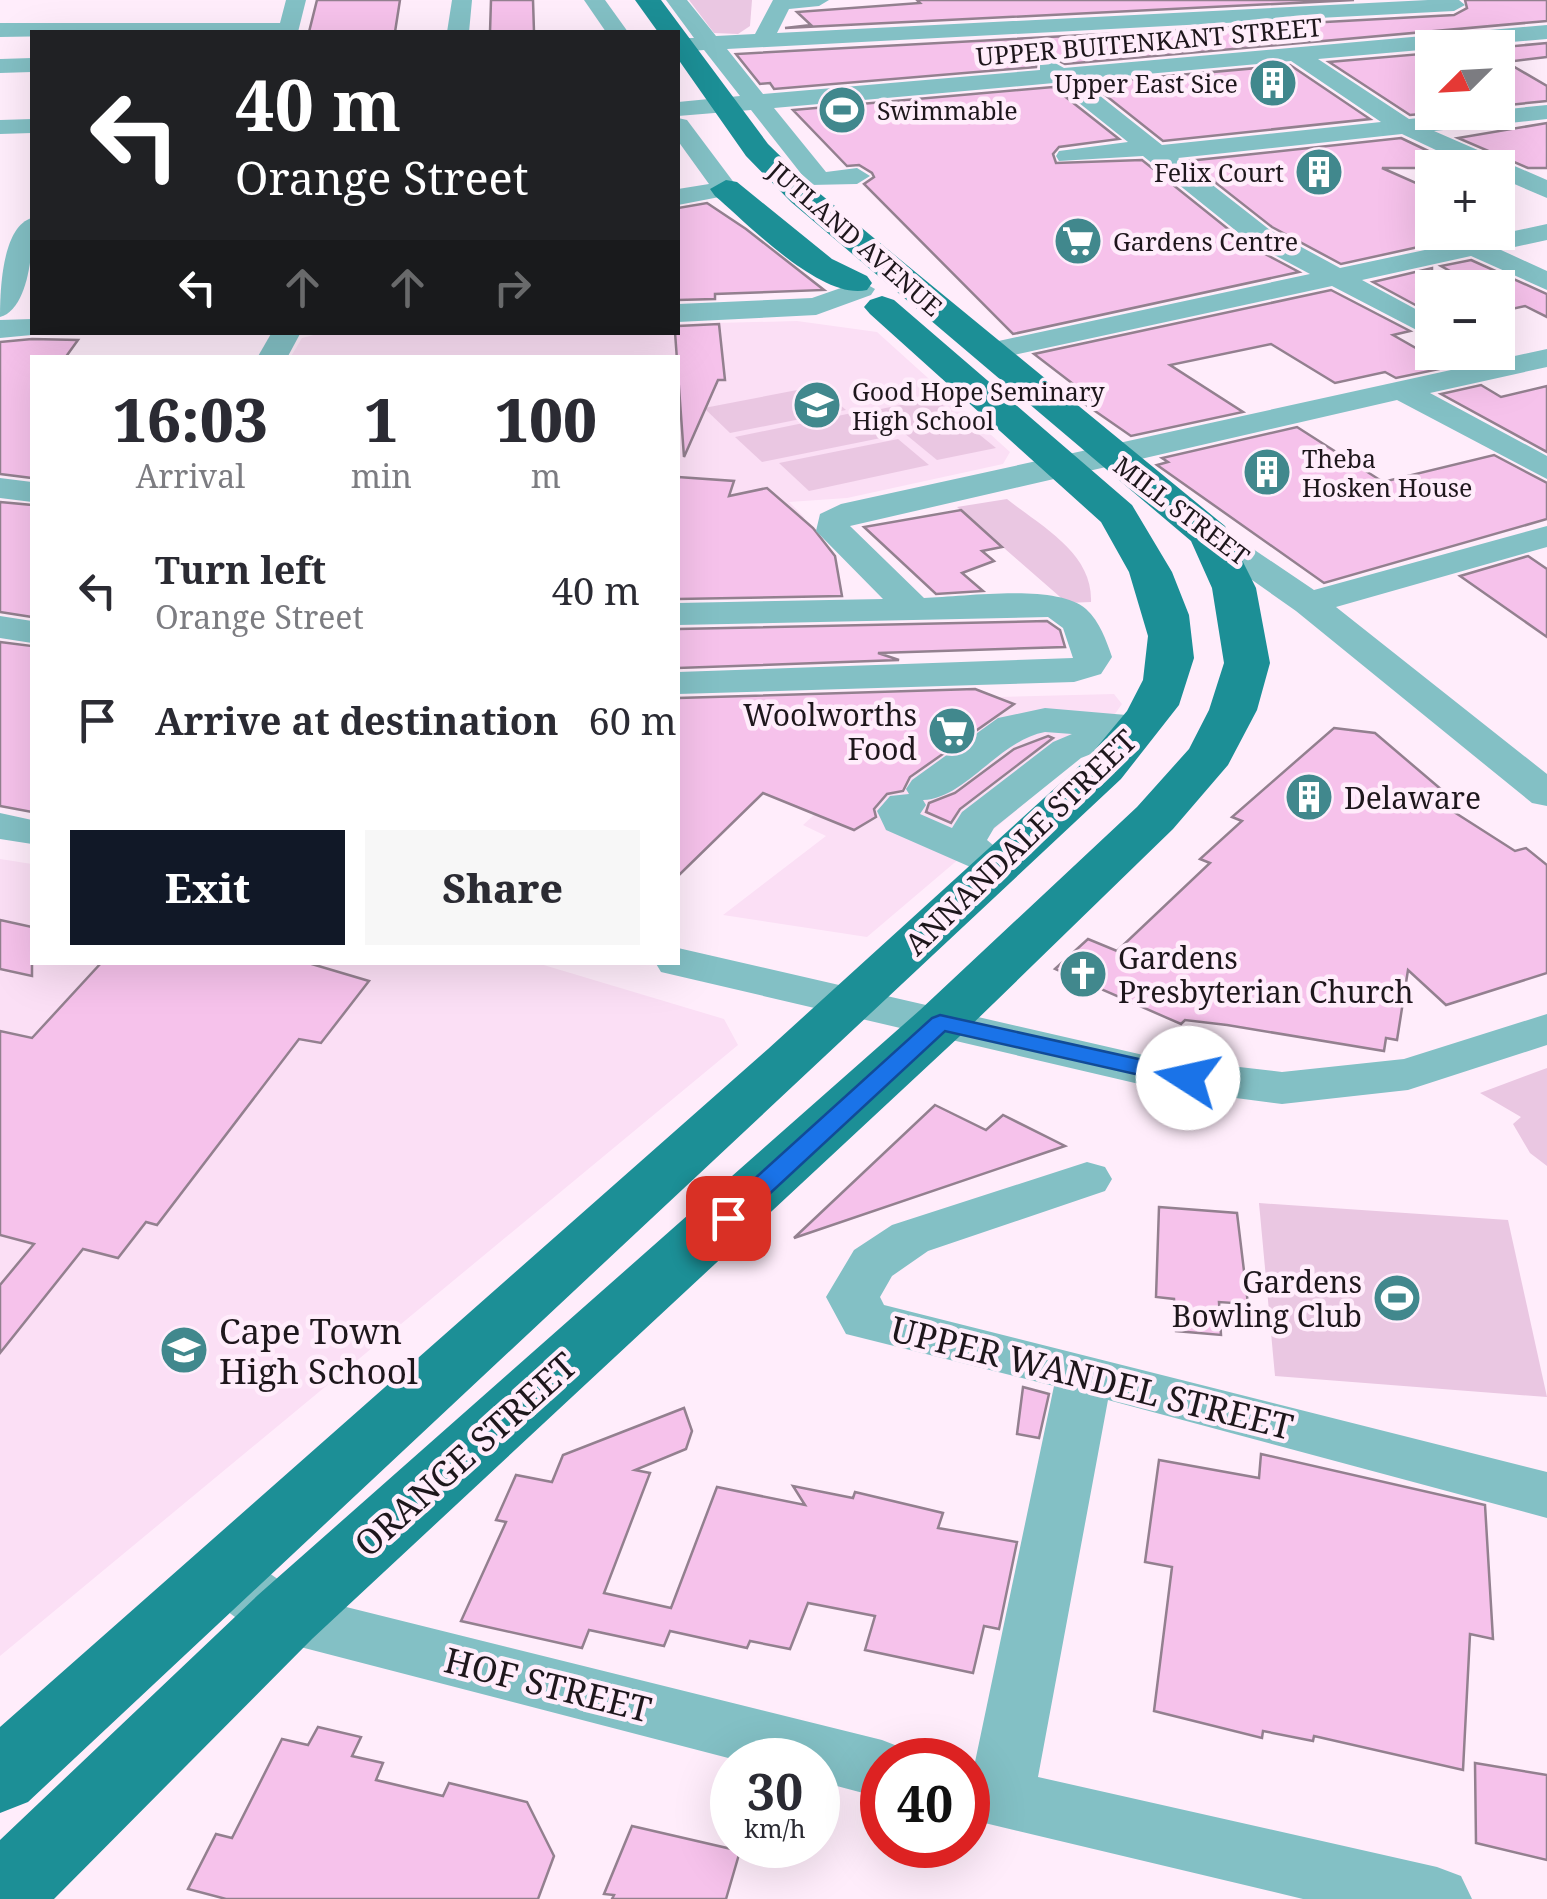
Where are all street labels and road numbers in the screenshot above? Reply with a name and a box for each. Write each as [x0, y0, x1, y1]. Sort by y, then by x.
street label: UPPER BUITENKANT STREET [974, 9, 1324, 73]
street label: JUTLAND AVENUE [761, 152, 950, 323]
street label: MILL STREET [1107, 448, 1257, 572]
street label: ANNANDALE STREET [895, 720, 1145, 964]
street label: UPPER WANDEL STREET [886, 1304, 1298, 1450]
street label: ORANGE STREET [344, 1342, 586, 1566]
street label: HOF STREET [440, 1636, 656, 1732]

